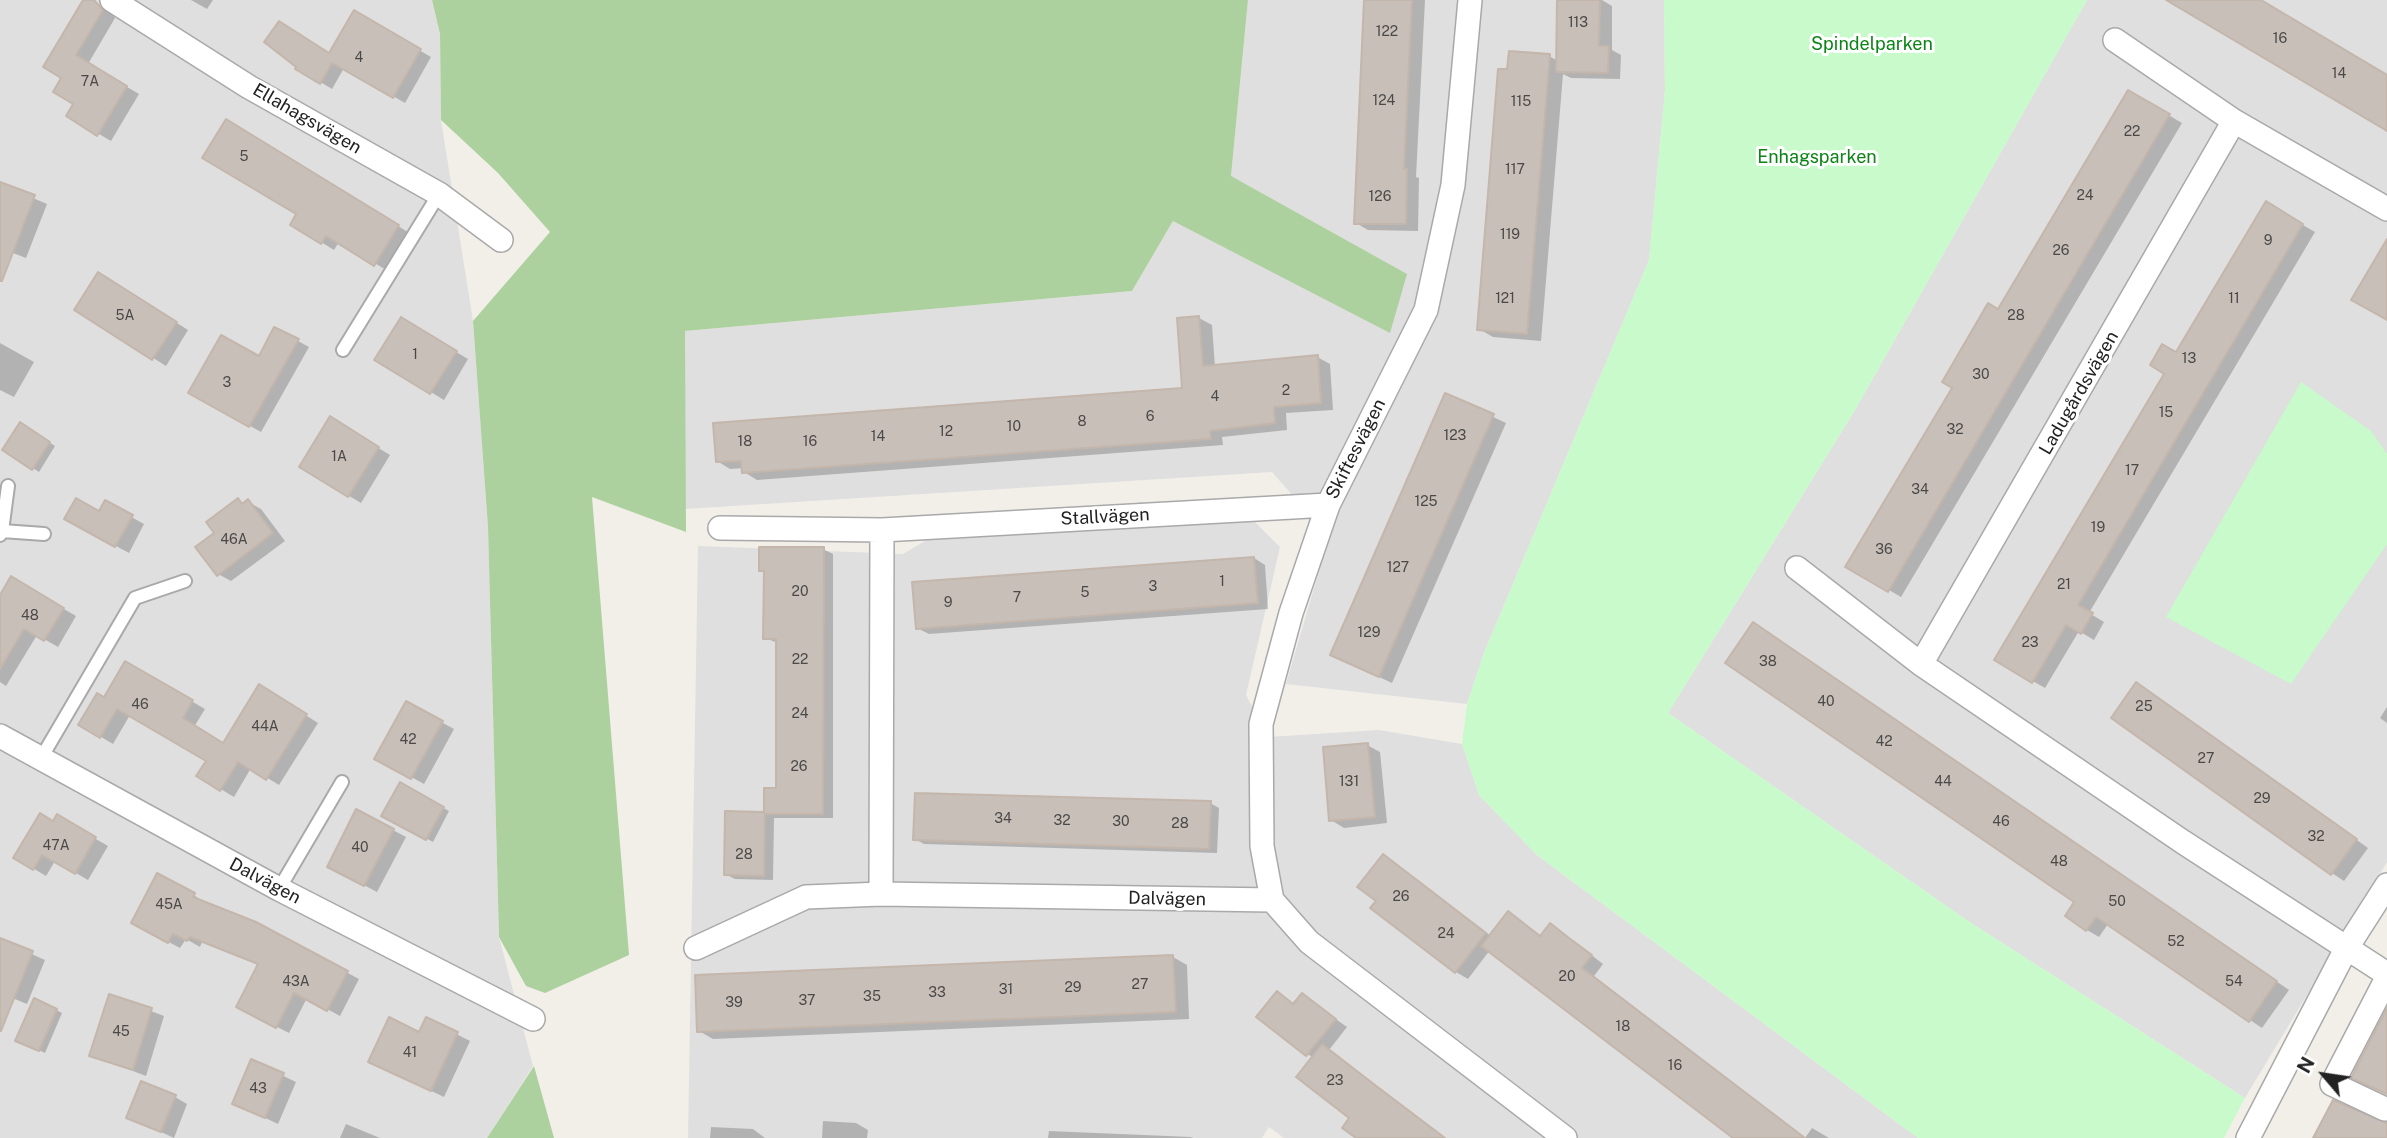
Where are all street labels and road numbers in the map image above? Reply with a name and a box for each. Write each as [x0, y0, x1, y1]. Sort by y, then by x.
street label: Ellahagsvägen [249, 79, 365, 159]
street label: Ladugårdsvägen [2035, 327, 2123, 459]
street label: Skiftesvägen [1322, 395, 1390, 503]
street label: Stallvägen [1060, 504, 1150, 530]
street label: Dalvägen [226, 853, 304, 909]
street label: Dalvägen [1128, 888, 1206, 910]

